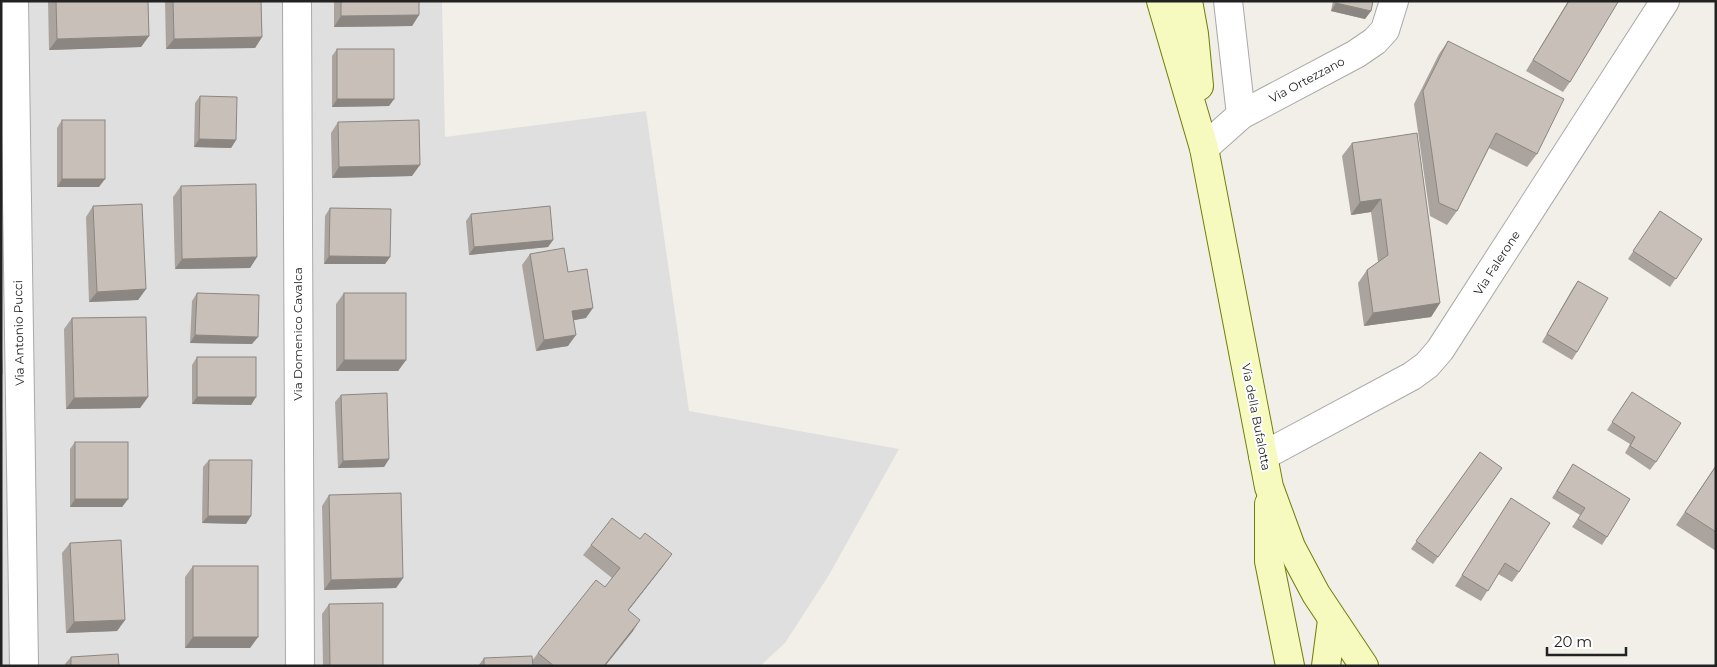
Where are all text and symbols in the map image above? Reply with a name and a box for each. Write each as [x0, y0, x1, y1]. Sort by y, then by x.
street label: Via Ortezzano [1266, 53, 1347, 106]
street label: Via Falerone [1470, 228, 1523, 298]
street label: Via Domenico Cavalca [290, 267, 305, 401]
street label: Via Antonio Pucci [10, 280, 27, 386]
street label: Via della Bufalotta [1239, 362, 1274, 472]
scale bar [1547, 624, 1626, 656]
text: 20 m [1554, 632, 1592, 651]

